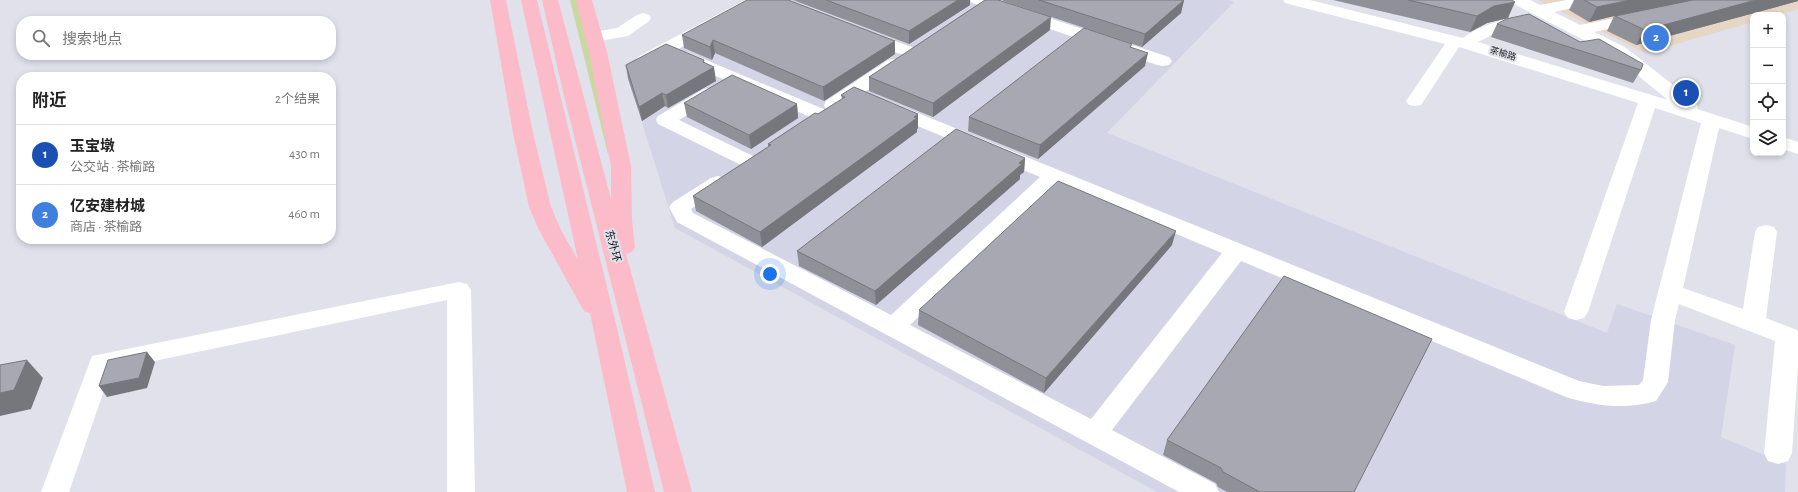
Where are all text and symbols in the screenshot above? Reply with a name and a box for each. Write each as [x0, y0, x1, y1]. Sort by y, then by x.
map controls [1750, 12, 1786, 156]
button: + [1750, 12, 1786, 48]
search box [16, 16, 336, 60]
pin: 2 [1643, 23, 1669, 53]
icon: search [30, 27, 52, 49]
text: 搜索地点 [62, 32, 122, 47]
street label: 茶榆路 [1489, 45, 1518, 62]
button: − [1750, 48, 1786, 84]
pin: 1 [1673, 78, 1699, 108]
button: locate [1750, 84, 1786, 120]
text: 附近 [32, 92, 66, 109]
text: 2个结果 [275, 93, 320, 106]
button: layers [1750, 120, 1786, 156]
text: 玉宝墩 [70, 139, 115, 154]
text: 1 [43, 148, 47, 161]
text: 430 m [289, 148, 320, 161]
text: 公交站 · 茶榆路 [70, 161, 155, 174]
text: 亿安建材城 [70, 199, 145, 214]
text: 2 [42, 208, 48, 221]
text: 460 m [288, 208, 320, 221]
text: 商店 · 茶榆路 [70, 221, 142, 234]
street label: 东外环 [603, 228, 624, 263]
your location [760, 264, 780, 284]

